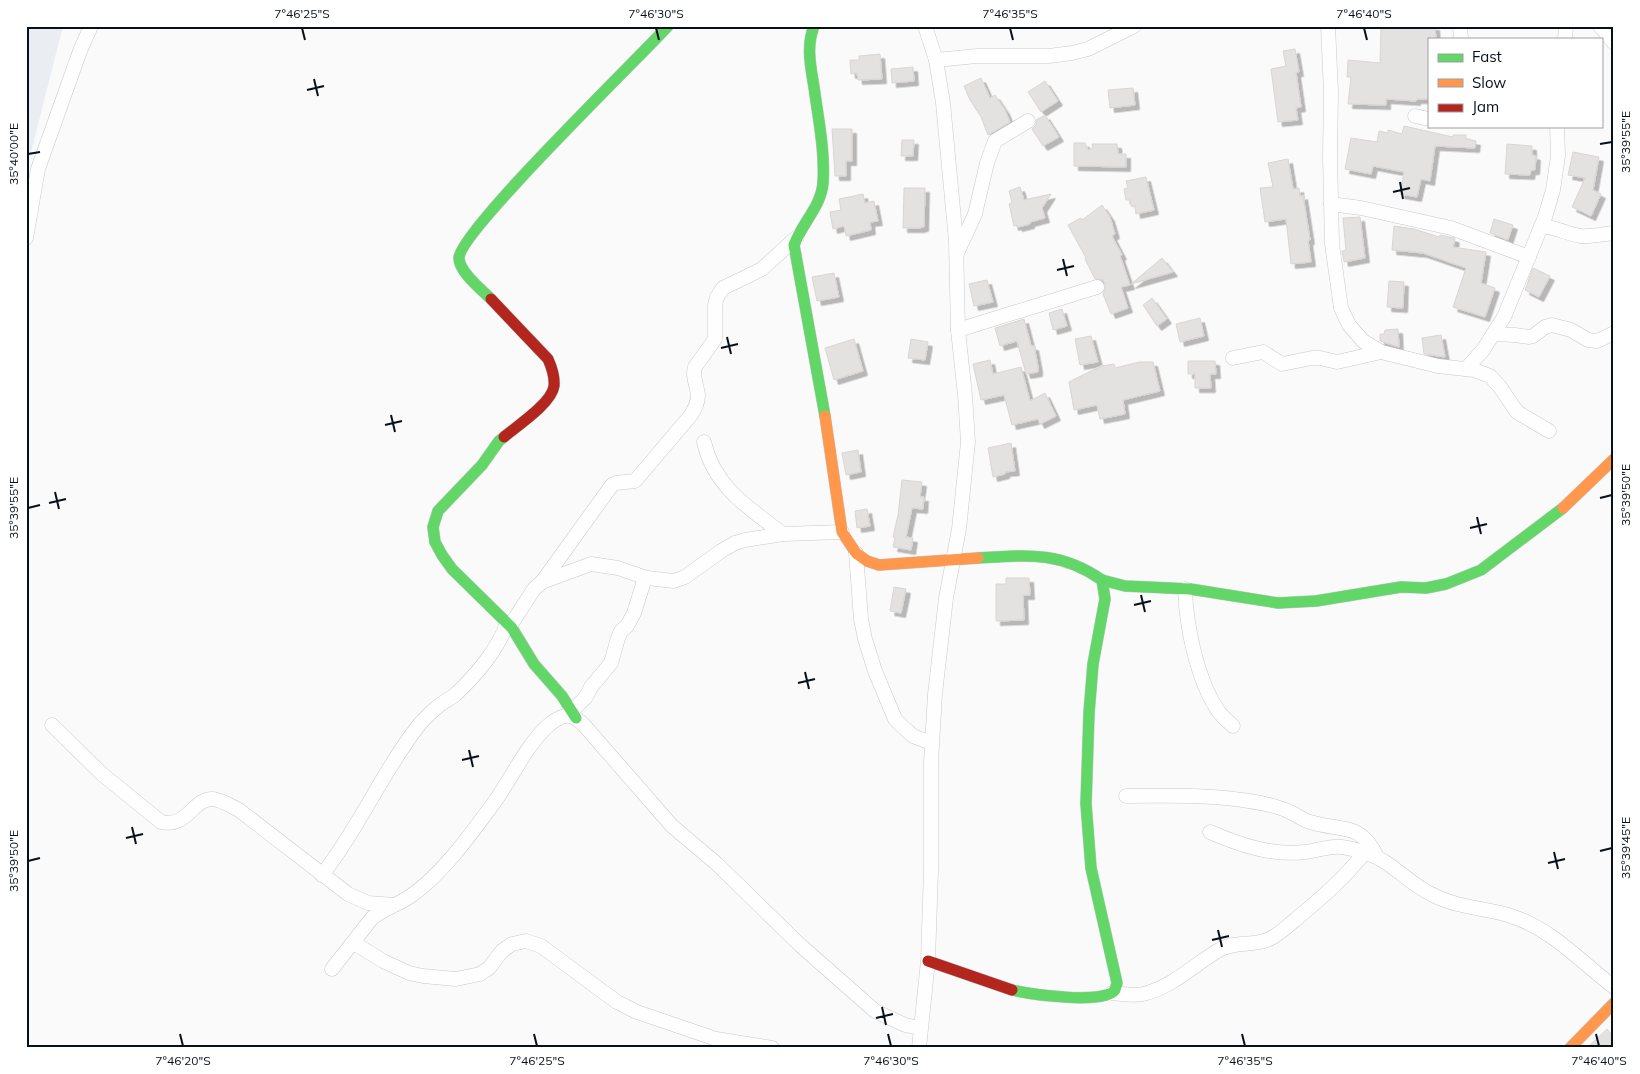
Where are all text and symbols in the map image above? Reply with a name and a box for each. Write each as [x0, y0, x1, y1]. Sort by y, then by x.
text: 7°46'25"S [274, 6, 330, 21]
text: 7°46'30"S [628, 6, 684, 21]
text: 7°46'35"S [982, 6, 1038, 21]
text: 7°46'40"S [1336, 6, 1392, 21]
legend [1428, 38, 1602, 128]
text: Fast [1472, 47, 1502, 66]
text: Slow [1472, 73, 1506, 92]
text: Jam [1472, 97, 1499, 116]
text: 35°39'55"E [1618, 111, 1633, 173]
text: 35°40'00"E [6, 123, 21, 185]
text: 35°39'50"E [1618, 464, 1633, 526]
text: 35°39'55"E [6, 477, 21, 539]
text: 35°39'45"E [1618, 817, 1633, 879]
text: 35°39'50"E [6, 830, 21, 892]
text: 7°46'20"S [155, 1053, 211, 1068]
text: 7°46'25"S [509, 1053, 565, 1068]
text: 7°46'30"S [863, 1053, 919, 1068]
text: 7°46'35"S [1217, 1053, 1273, 1068]
text: 7°46'40"S [1571, 1053, 1627, 1068]

